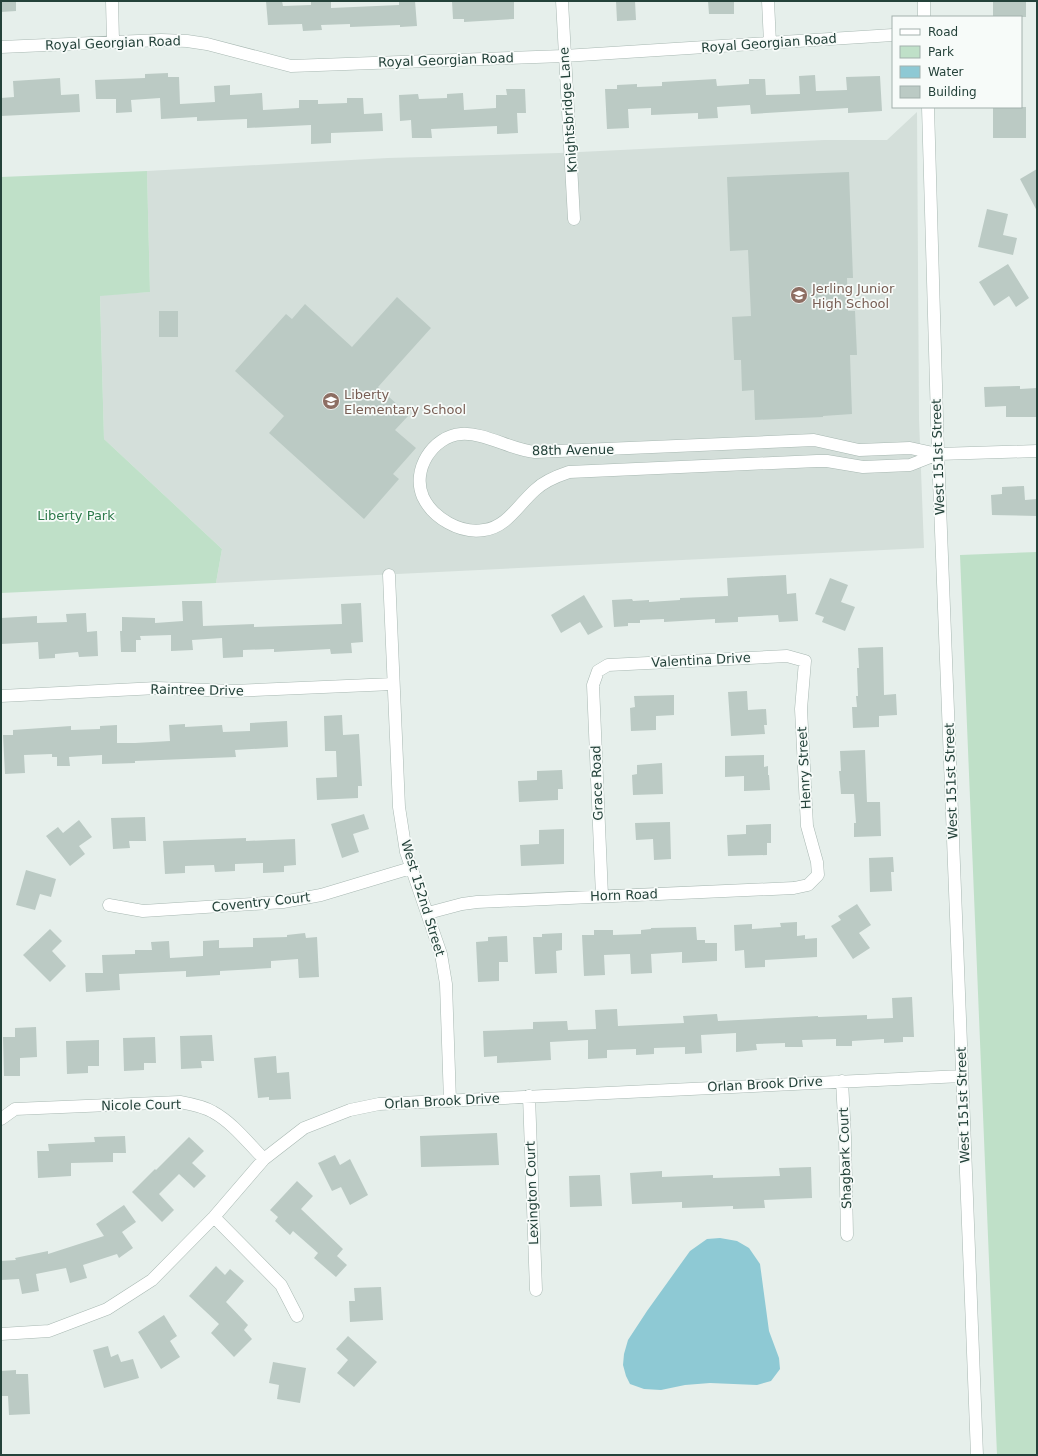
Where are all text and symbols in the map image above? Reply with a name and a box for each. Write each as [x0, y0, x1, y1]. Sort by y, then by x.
legend [892, 16, 1022, 108]
text: Road [928, 25, 958, 39]
street label: Royal Georgian Road [701, 31, 837, 55]
street label: Royal Georgian Road [45, 33, 181, 53]
text: Park [928, 45, 954, 59]
street label: Knightsbridge Lane [556, 47, 580, 173]
street label: Royal Georgian Road [378, 50, 514, 70]
text: Water [928, 65, 964, 79]
text: Building [928, 85, 977, 99]
place label: Jerling Junior High School [811, 281, 895, 311]
school or university icon: Jerling Junior High School [789, 285, 809, 305]
place label: Liberty Elementary School [344, 387, 466, 417]
school or university icon: Liberty Elementary School [321, 391, 341, 411]
street label: West 151st Street [928, 399, 948, 515]
street label: 88th Avenue [532, 442, 614, 458]
park label: Liberty Park [37, 508, 115, 523]
street label: Valentina Drive [651, 650, 751, 670]
street label: Raintree Drive [150, 682, 244, 698]
street label: West 151st Street [941, 723, 961, 839]
street label: Henry Street [794, 726, 814, 810]
street label: Grace Road [588, 745, 606, 821]
street label: West 152nd Street [398, 838, 448, 958]
street label: Horn Road [590, 886, 658, 904]
street label: Coventry Court [211, 889, 311, 915]
street label: West 151st Street [953, 1047, 973, 1163]
street label: Orlan Brook Drive [707, 1073, 823, 1095]
street label: Orlan Brook Drive [384, 1090, 500, 1112]
street label: Nicole Court [101, 1097, 181, 1113]
street label: Shagbark Court [836, 1107, 854, 1209]
street label: Lexington Court [523, 1141, 541, 1245]

